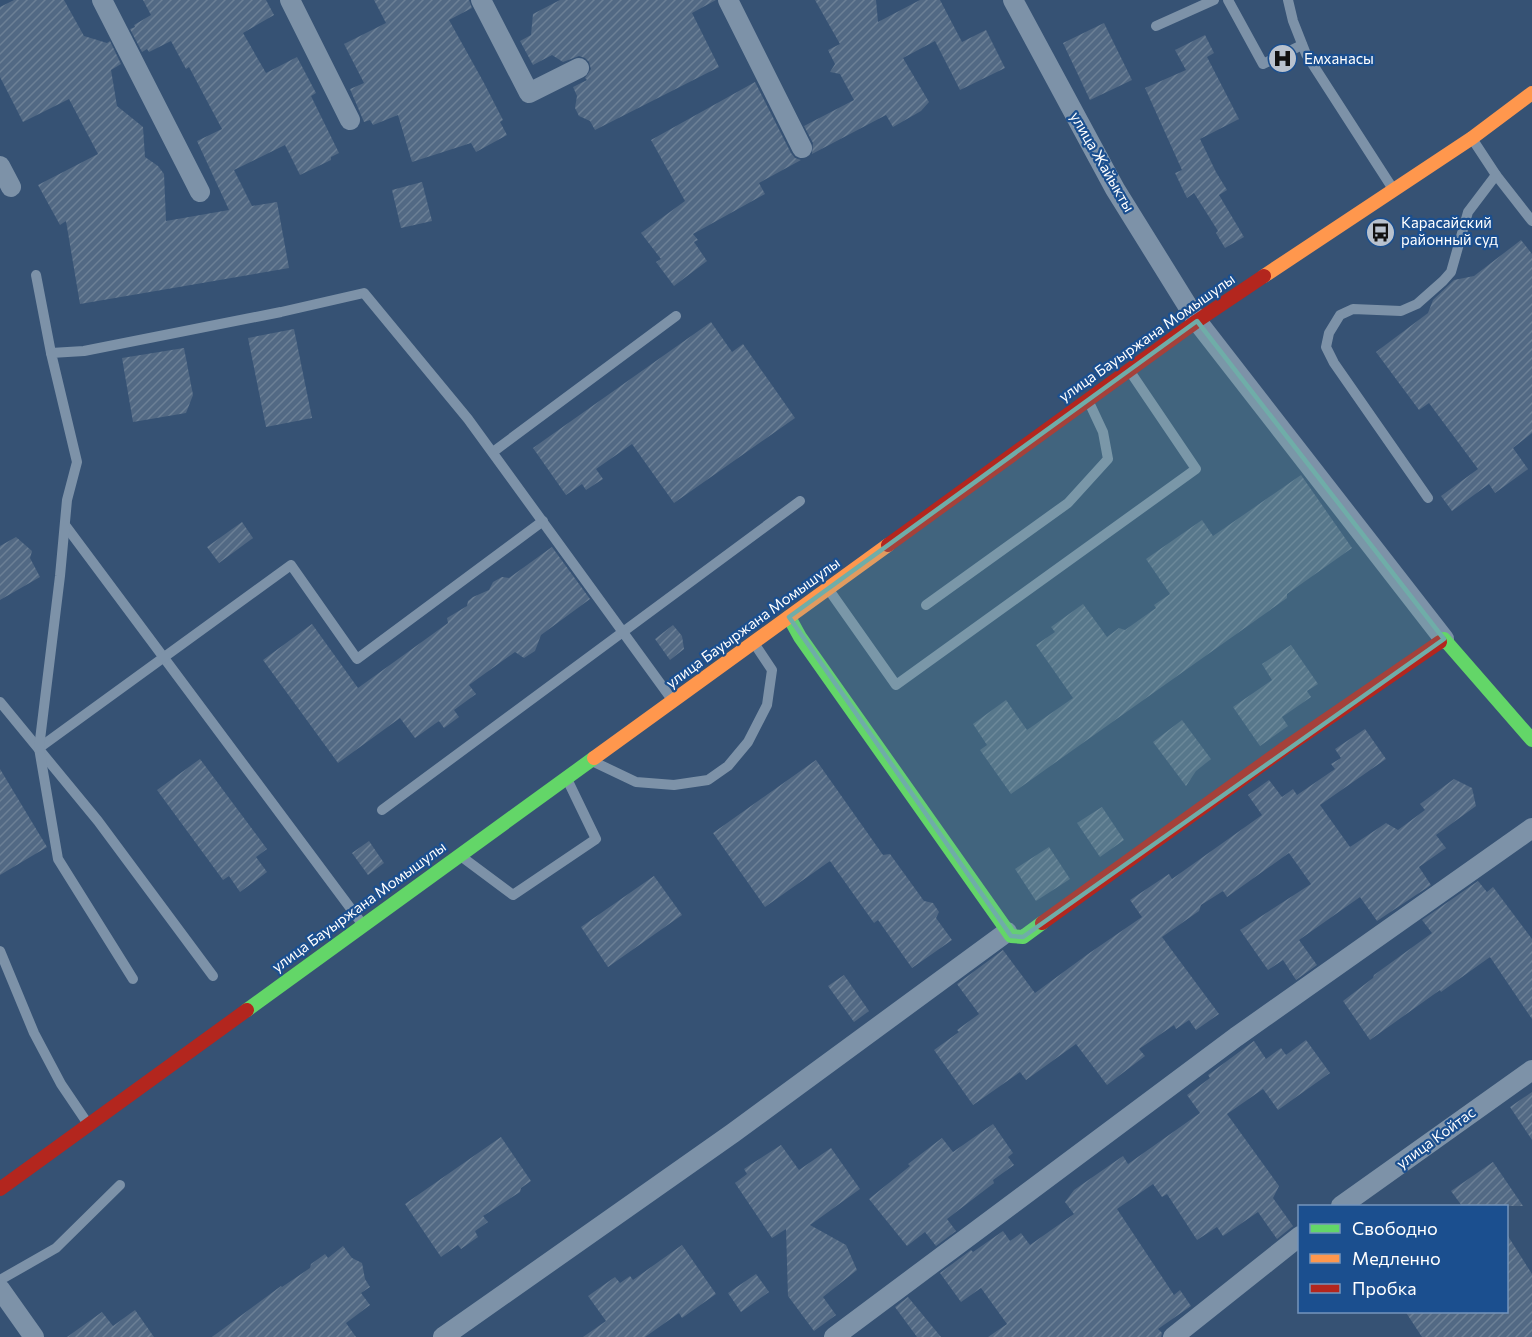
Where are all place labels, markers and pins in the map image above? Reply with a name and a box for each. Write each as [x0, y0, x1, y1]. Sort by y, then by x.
hospital icon: Емханасы [1267, 43, 1299, 75]
place label: Емханасы [1304, 49, 1374, 67]
place label: Карасайский районный суд [1401, 213, 1498, 248]
bus stop icon: Карасайский районный суд [1364, 216, 1396, 248]

